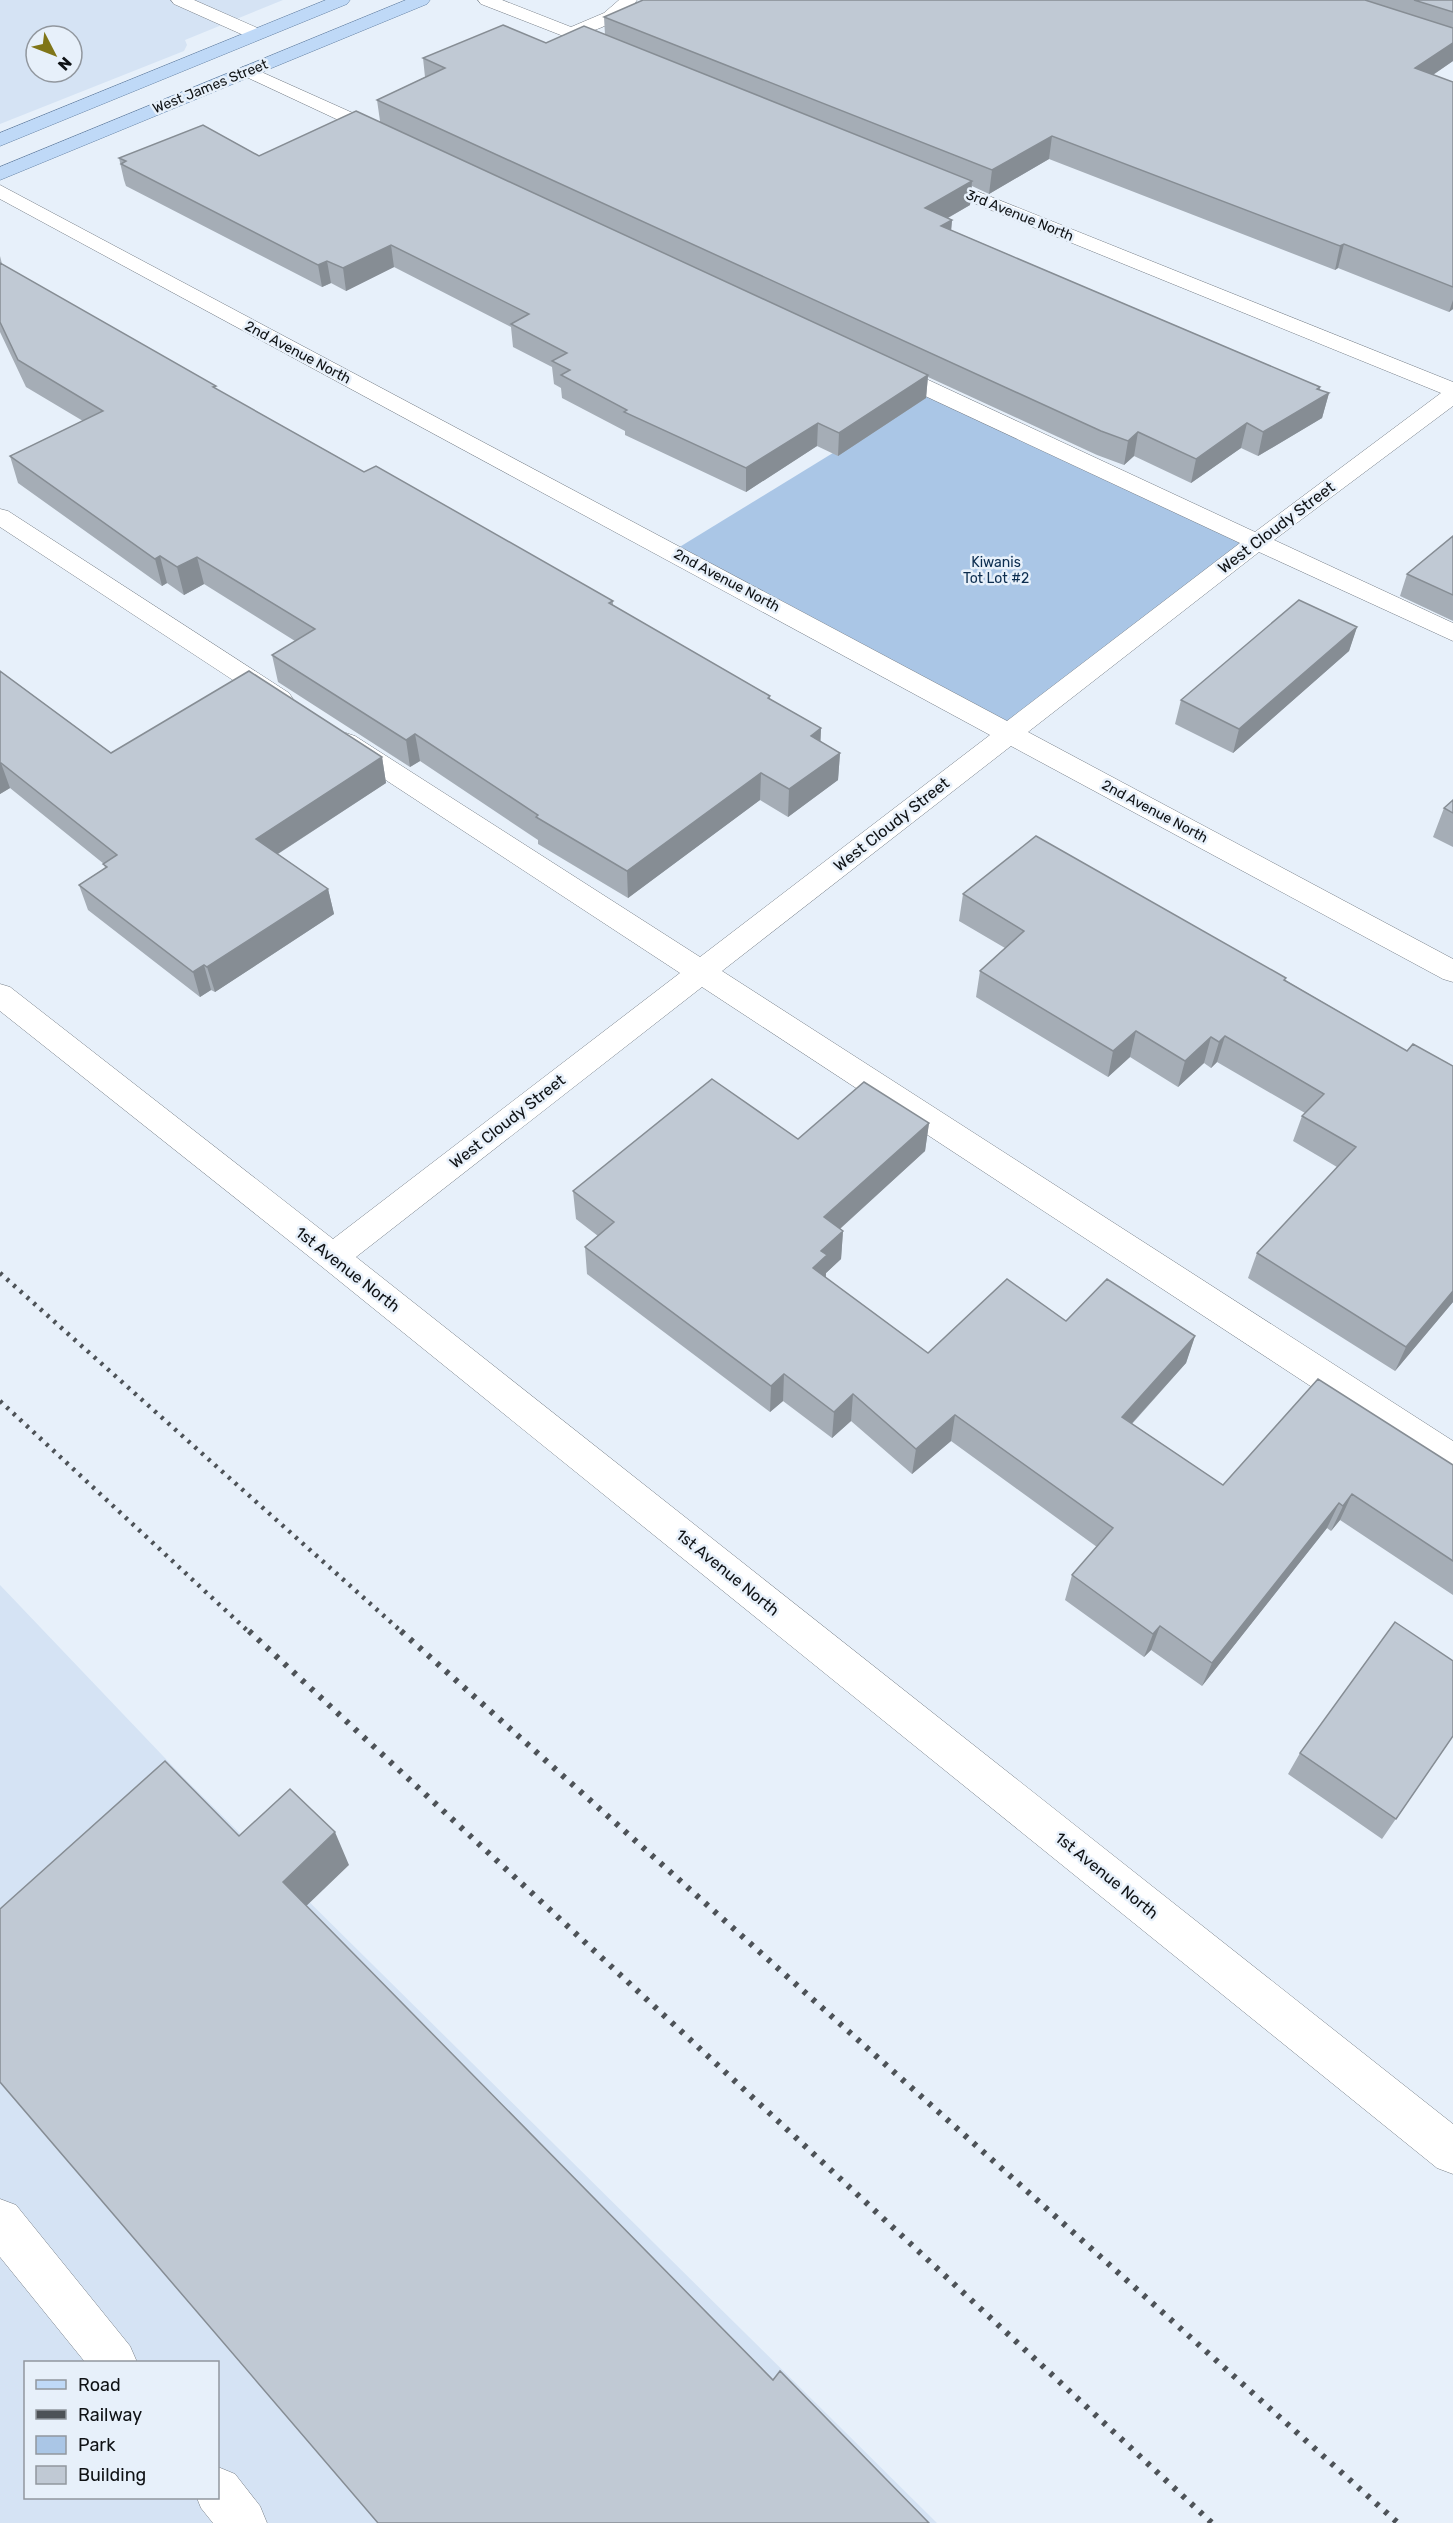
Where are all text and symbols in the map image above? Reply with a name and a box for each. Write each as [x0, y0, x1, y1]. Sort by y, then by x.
north arrow [24, 24, 84, 84]
text: N [54, 53, 76, 74]
street label: West James Street [150, 55, 271, 117]
street label: 3rd Avenue North [964, 186, 1076, 245]
street label: 2nd Avenue North [242, 317, 354, 388]
street label: West Cloudy Street [1214, 477, 1338, 577]
street label: 2nd Avenue North [671, 545, 783, 616]
park label: Kiwanis Tot Lot #2 [963, 554, 1029, 587]
street label: West Cloudy Street [830, 773, 953, 875]
street label: 2nd Avenue North [1099, 776, 1211, 847]
street label: West Cloudy Street [446, 1070, 569, 1172]
street label: 1st Avenue North [292, 1223, 404, 1316]
street label: 1st Avenue North [672, 1525, 783, 1620]
street label: 1st Avenue North [1051, 1828, 1162, 1923]
legend [24, 2361, 219, 2499]
text: Road [78, 2374, 121, 2396]
text: Railway [78, 2404, 142, 2426]
text: Park [78, 2434, 116, 2456]
text: Building [78, 2464, 146, 2486]

